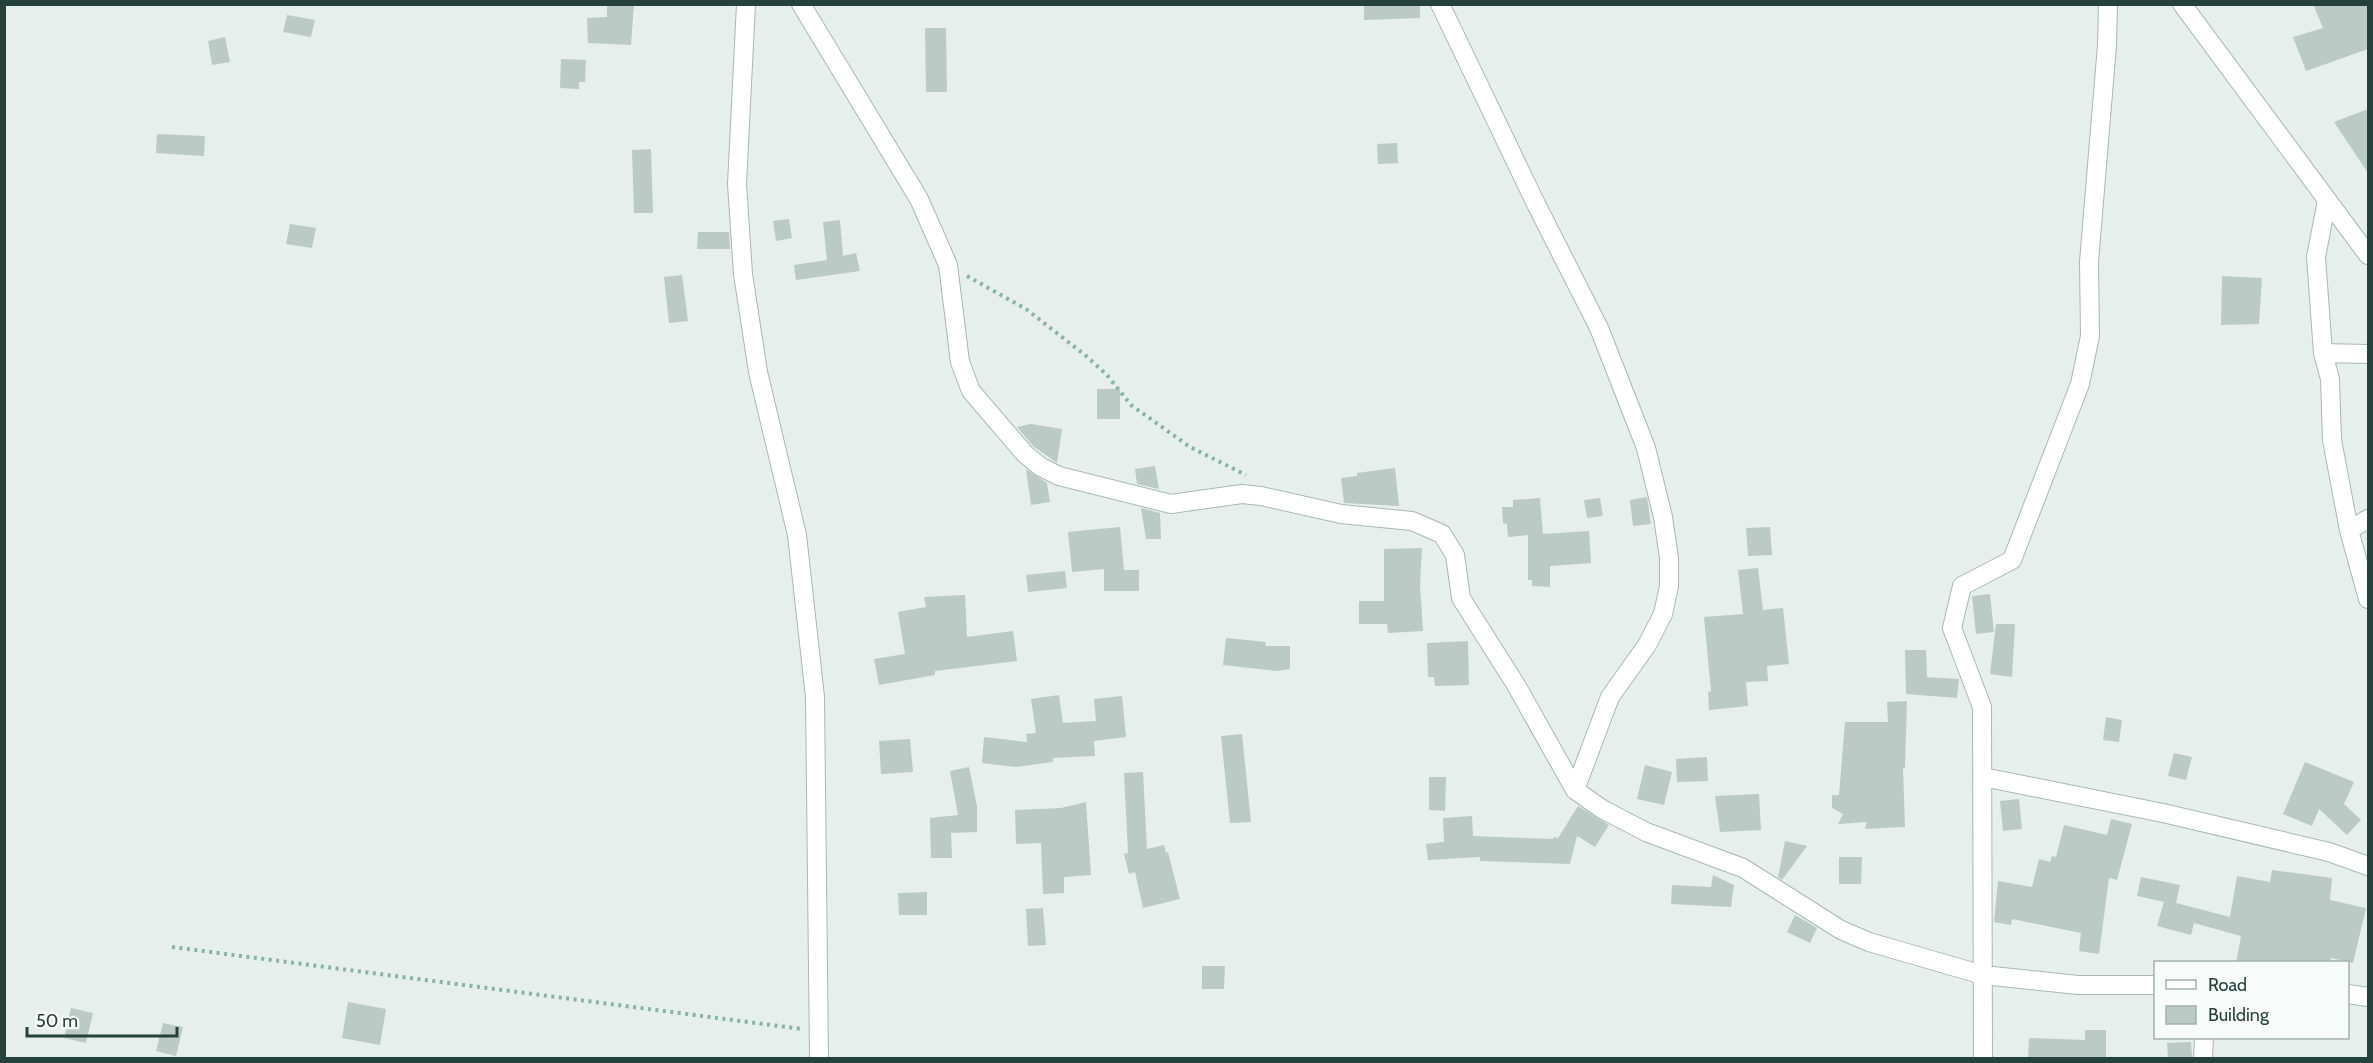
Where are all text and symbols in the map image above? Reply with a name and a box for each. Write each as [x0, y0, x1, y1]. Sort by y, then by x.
legend [2154, 961, 2349, 1039]
text: Road [2208, 974, 2247, 996]
scale bar [27, 1000, 177, 1038]
text: Building [2208, 1004, 2270, 1026]
text: 50 m [36, 1010, 78, 1032]

